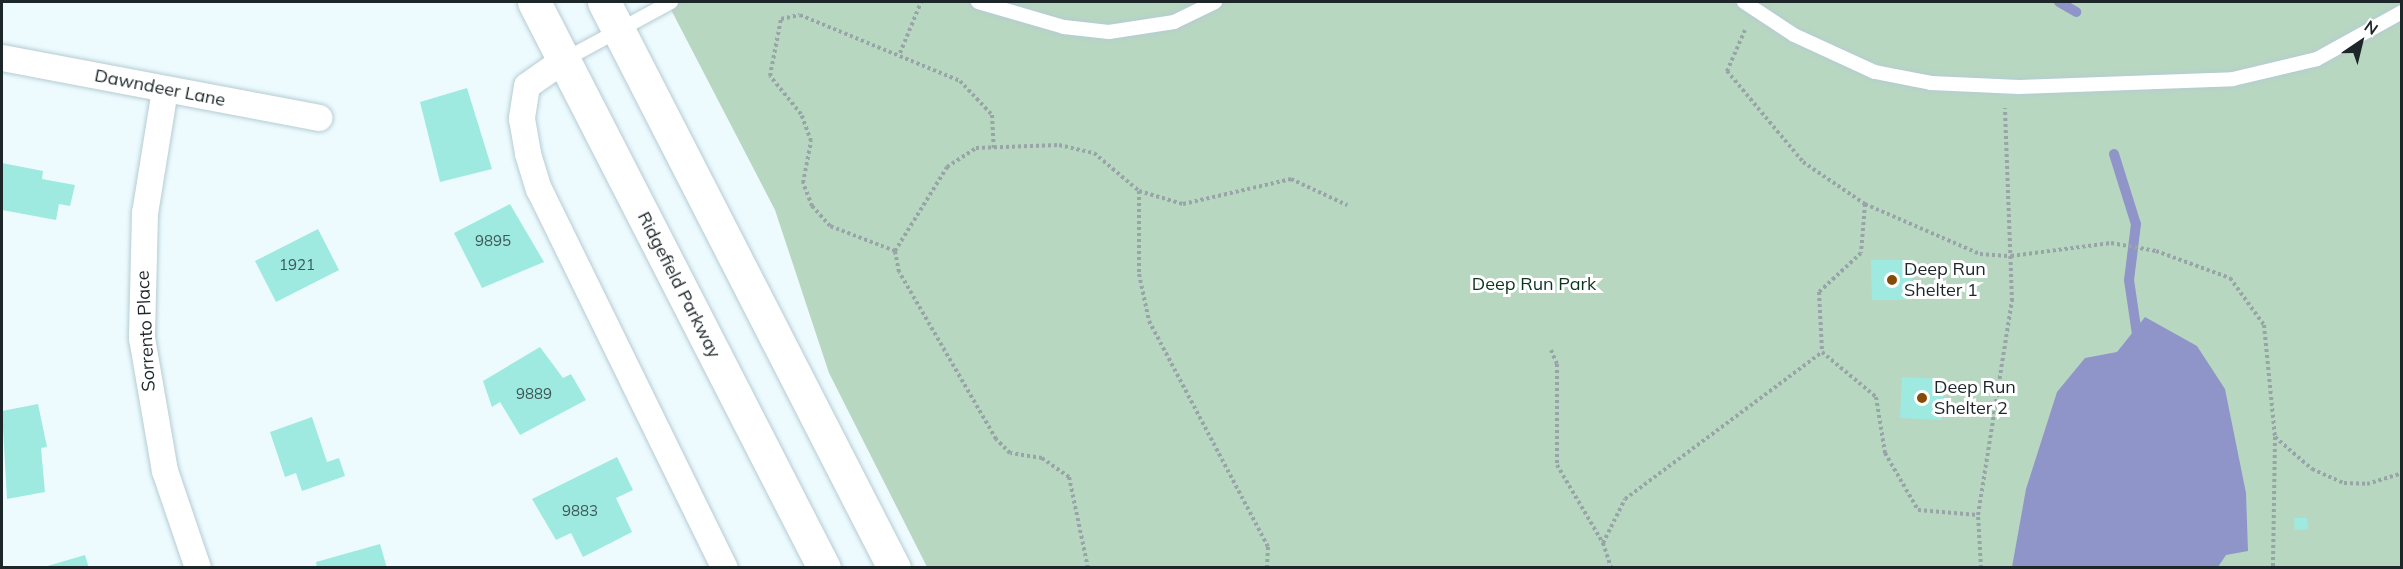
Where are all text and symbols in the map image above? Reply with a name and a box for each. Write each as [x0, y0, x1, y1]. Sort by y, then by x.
north arrow [2331, 12, 2391, 72]
text: N [2361, 16, 2382, 39]
street label: Dawndeer Lane [93, 65, 227, 111]
street label: Ridgefield Parkway [633, 208, 725, 362]
house number: 9895 [475, 232, 511, 250]
house number: 1921 [279, 256, 315, 274]
place label: Deep Run Shelter 1 [1904, 259, 1986, 302]
street label: Sorrento Place [132, 270, 160, 392]
park label: Deep Run Park [1472, 273, 1596, 295]
marker: Deep Run Shelter 1 [1885, 273, 1899, 287]
place label: Deep Run Shelter 2 [1934, 377, 2016, 420]
house number: 9889 [516, 385, 552, 403]
marker: Deep Run Shelter 2 [1915, 391, 1929, 405]
house number: 9883 [562, 502, 598, 520]

